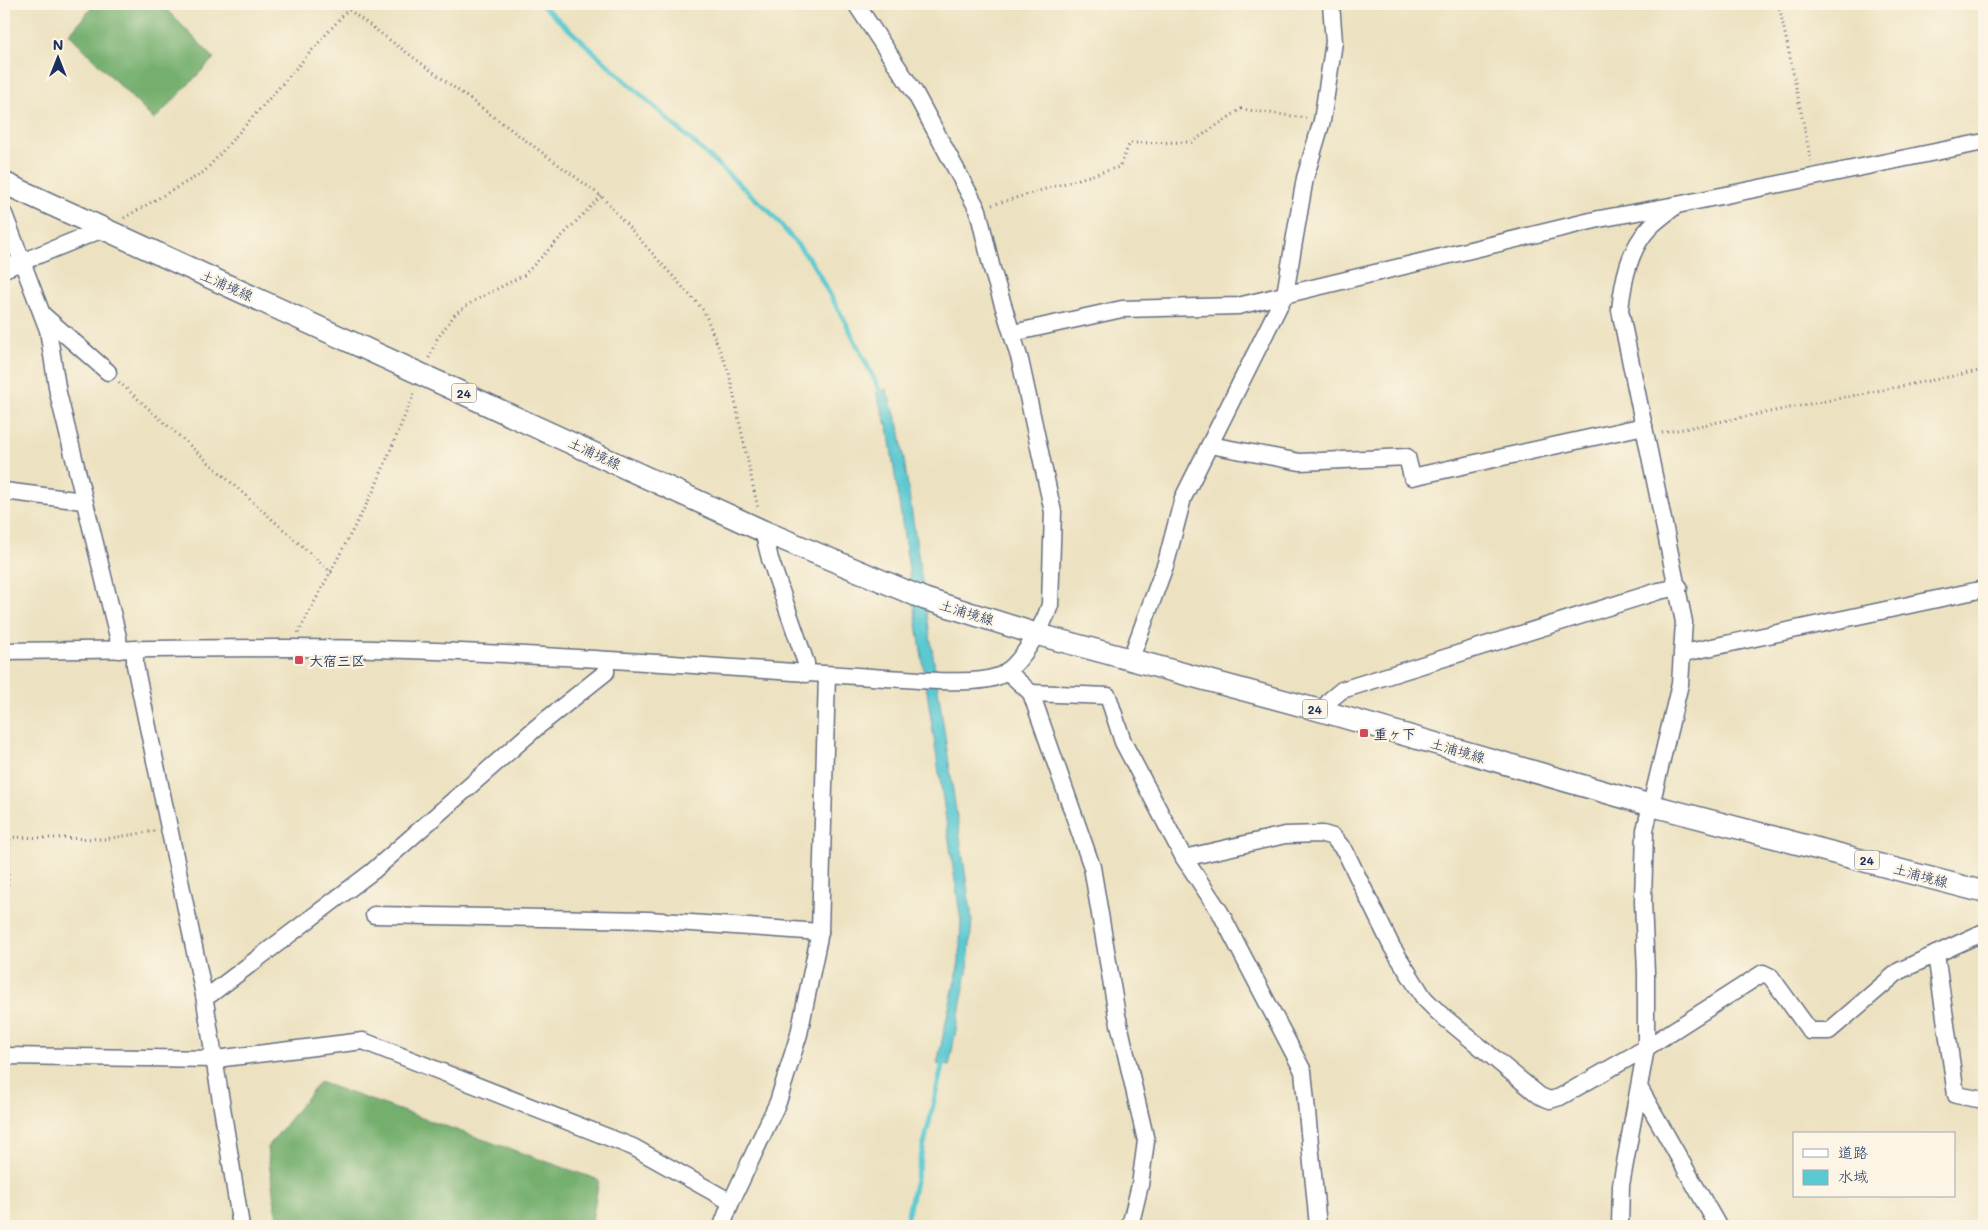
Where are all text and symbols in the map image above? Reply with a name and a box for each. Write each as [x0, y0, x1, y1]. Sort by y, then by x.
north arrow [32, 32, 82, 82]
text: N [53, 35, 63, 54]
street label: 土浦境線 [198, 265, 256, 305]
road number: 24 [452, 383, 476, 402]
street label: 土浦境線 [566, 433, 624, 473]
street label: 土浦境線 [937, 595, 997, 629]
place label: 大宿三区 [309, 651, 365, 670]
marker: 大宿三区 [293, 654, 305, 666]
road number: 24 [1302, 700, 1328, 719]
place label: 重ヶ下 [1374, 724, 1416, 743]
marker: 重ヶ下 [1358, 727, 1370, 739]
street label: 土浦境線 [1428, 733, 1488, 767]
road number: 24 [1854, 850, 1880, 870]
street label: 土浦境線 [1891, 859, 1951, 891]
legend [1793, 1132, 1956, 1198]
text: 道路 [1838, 1142, 1868, 1162]
text: 水域 [1838, 1166, 1868, 1186]

